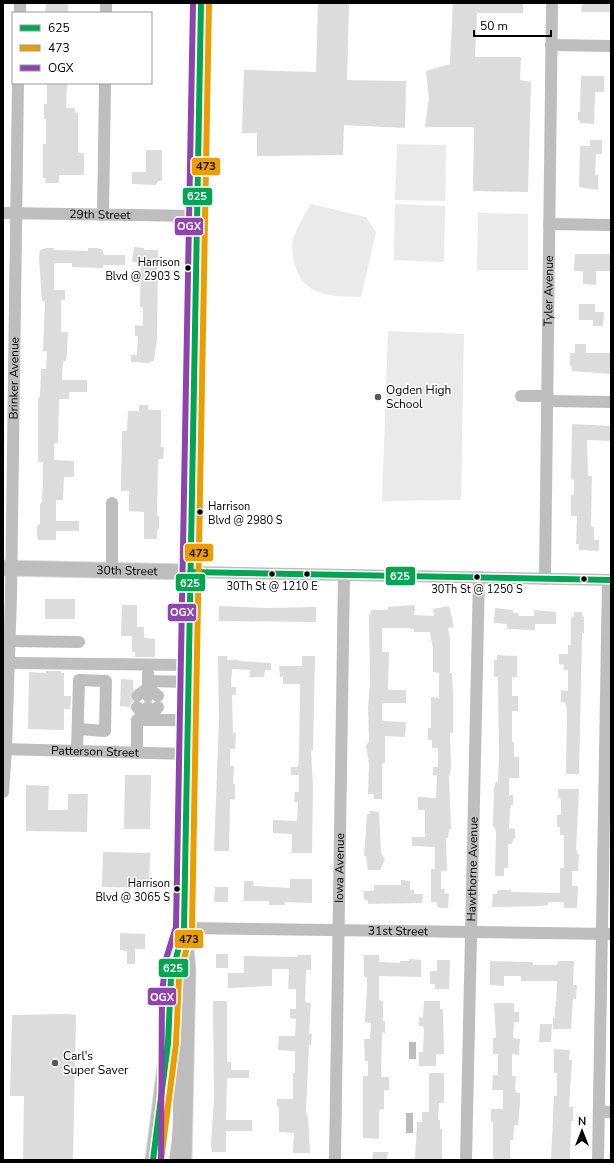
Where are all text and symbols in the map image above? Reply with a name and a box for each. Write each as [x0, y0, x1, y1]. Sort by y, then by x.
legend [12, 12, 152, 84]
scale bar [474, 12, 551, 38]
text: 50 m [480, 18, 508, 34]
text: 625 [48, 20, 70, 36]
text: 473 [48, 40, 70, 56]
text: OGX [48, 60, 74, 76]
line badge: 473 [191, 157, 221, 176]
text: 473 [196, 159, 216, 174]
line badge: 625 [182, 187, 213, 206]
text: 625 [187, 189, 207, 204]
street label: 29th Street [69, 206, 132, 223]
line badge: OGX [174, 217, 204, 236]
text: OGX [177, 219, 202, 234]
place label: Harrison Blvd @ 2903 S [105, 255, 180, 284]
street label: Tyler Avenue [540, 256, 557, 327]
marker: Harrison Blvd @ 2903 S [183, 263, 193, 273]
street label: Brinker Avenue [5, 337, 23, 420]
place label: Ogden High School [386, 382, 451, 412]
marker: Ogden High School [373, 392, 383, 402]
place label: Harrison Blvd @ 2980 S [208, 499, 283, 528]
marker: Harrison Blvd @ 2980 S [195, 507, 205, 517]
line badge: 473 [184, 543, 214, 562]
text: 473 [189, 546, 209, 561]
street label: 30th Street [96, 562, 159, 579]
line badge: 625 [385, 566, 416, 586]
marker: 30Th St @ 1210 E [267, 569, 277, 579]
unlabelled marker [302, 569, 312, 579]
text: 625 [390, 569, 410, 584]
marker: 30Th St @ 1250 S [472, 572, 482, 582]
line badge: 625 [175, 573, 206, 592]
unlabelled marker [579, 574, 589, 584]
text: 625 [180, 576, 200, 591]
place label: 30Th St @ 1210 E [226, 579, 318, 594]
place label: 30Th St @ 1250 S [431, 582, 523, 597]
line badge: OGX [167, 603, 197, 622]
text: OGX [170, 605, 195, 620]
street label: Patterson Street [51, 742, 140, 761]
street label: Hawthorne Avenue [463, 816, 482, 922]
street label: Iowa Avenue [331, 833, 348, 903]
place label: Harrison Blvd @ 3065 S [95, 876, 170, 905]
marker: Harrison Blvd @ 3065 S [172, 884, 182, 894]
street label: 31st Street [368, 923, 429, 939]
line badge: 473 [174, 929, 204, 949]
text: 473 [179, 932, 199, 947]
line badge: 625 [158, 958, 189, 978]
text: 625 [163, 961, 183, 976]
line badge: OGX [147, 987, 177, 1006]
text: OGX [150, 990, 175, 1005]
place label: Carl's Super Saver [63, 1048, 129, 1078]
marker: Carl's Super Saver [50, 1058, 60, 1068]
north arrow [562, 1111, 602, 1151]
text: N [578, 1114, 586, 1129]

